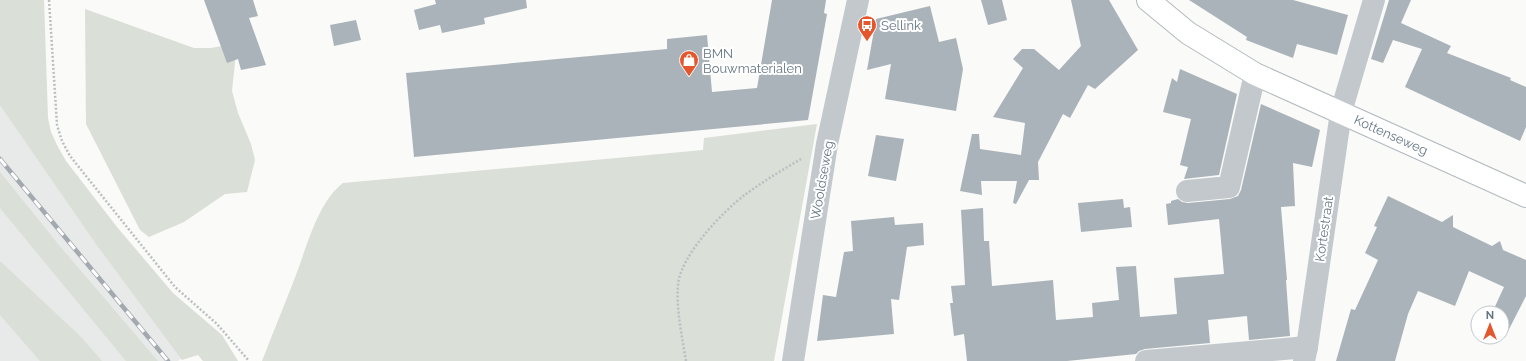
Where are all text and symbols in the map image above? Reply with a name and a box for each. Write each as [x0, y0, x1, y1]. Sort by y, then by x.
bus stop icon: Sellink [856, 14, 878, 42]
place label: Sellink [881, 18, 921, 33]
place label: BMN Bouwmaterialen [703, 46, 802, 76]
shop icon: BMN Bouwmaterialen [678, 49, 700, 77]
street label: Kottenseweg [1352, 112, 1430, 158]
street label: Wooldseweg [808, 140, 836, 220]
street label: Kortestraat [1312, 195, 1336, 263]
north arrow [1470, 305, 1510, 345]
text: N [1486, 309, 1494, 322]

